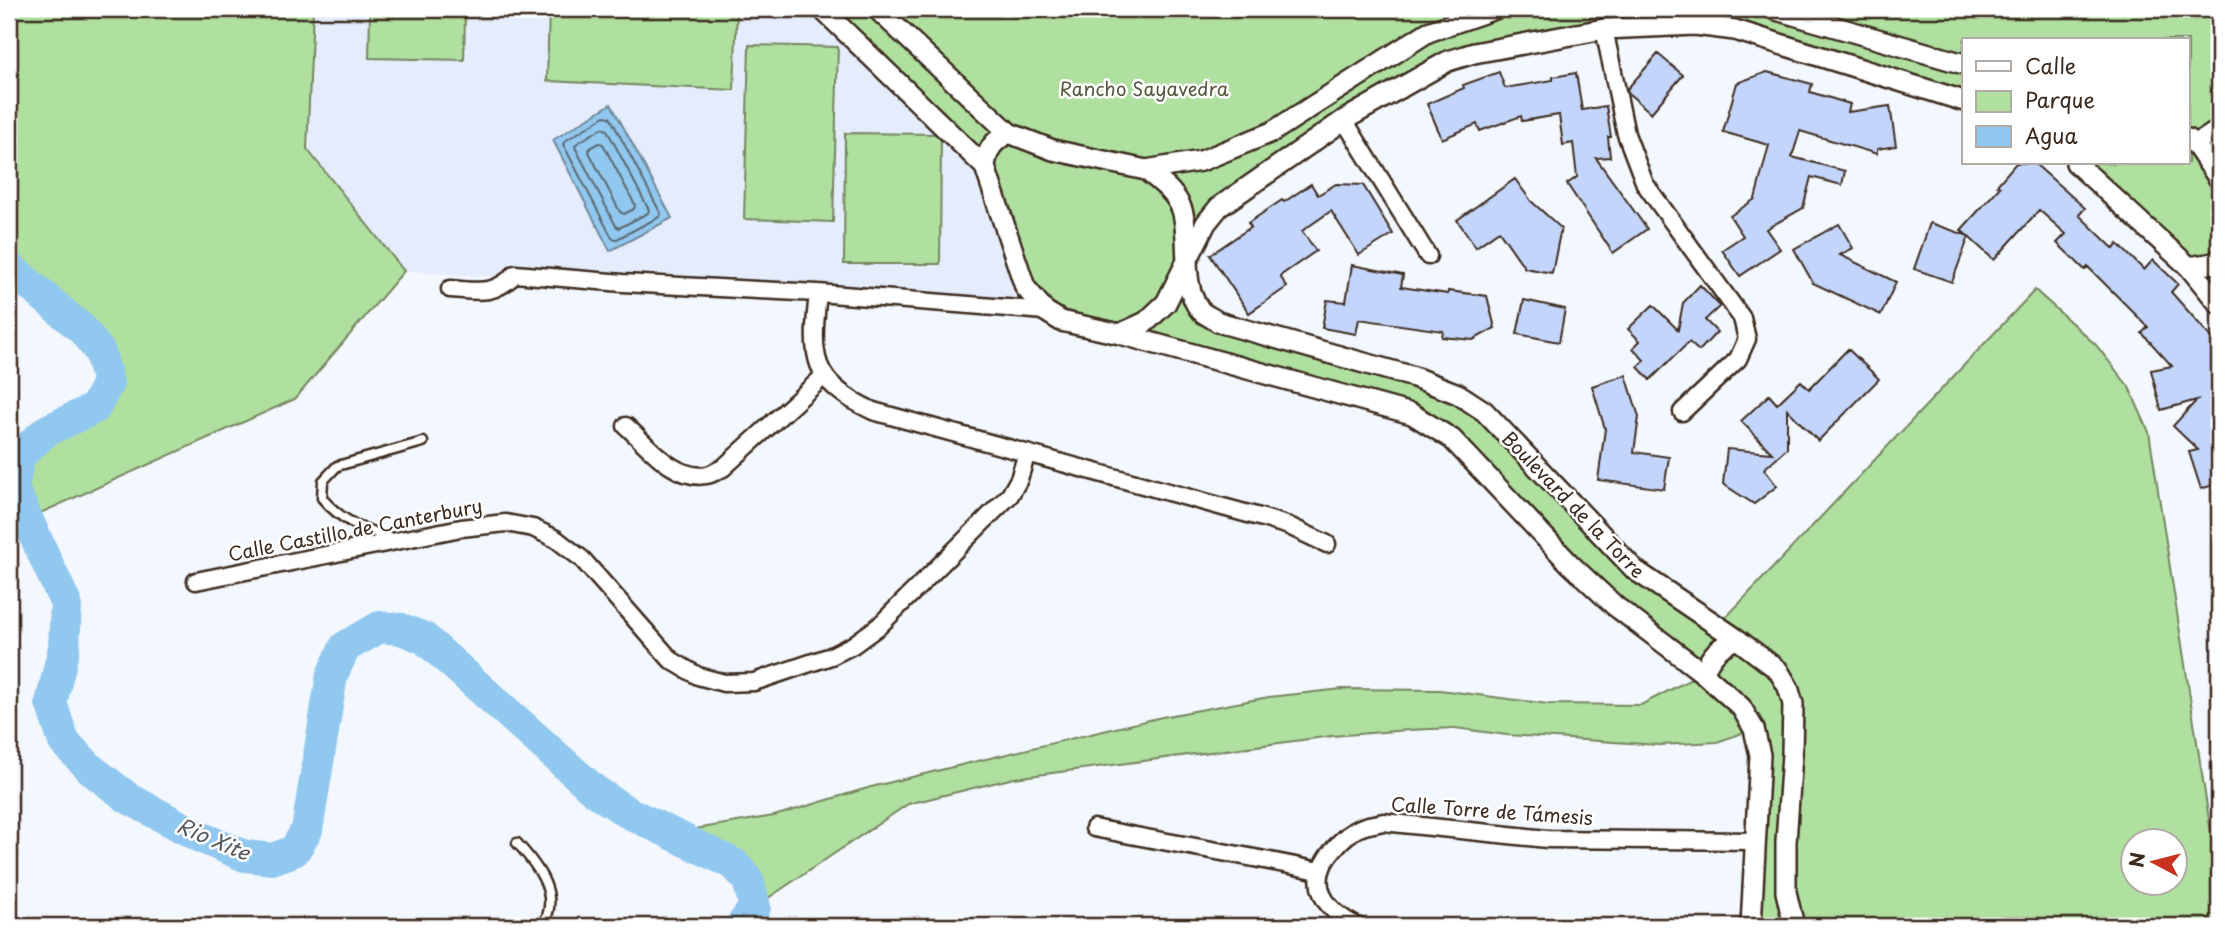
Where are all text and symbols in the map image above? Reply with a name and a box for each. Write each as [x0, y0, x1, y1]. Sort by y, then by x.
legend [1962, 38, 2190, 164]
text: Calle [2025, 49, 2076, 81]
park label: Rancho Sayavedra [1059, 74, 1229, 102]
text: Parque [2025, 83, 2095, 115]
text: Agua [2025, 119, 2078, 151]
street label: Boulevard de la Torre [1496, 424, 1652, 584]
street label: Calle Castillo de Canterbury [226, 491, 484, 567]
street label: Calle Torre de Támesis [1390, 789, 1594, 831]
water label: Rio Xite [173, 808, 257, 868]
north arrow [2120, 827, 2190, 897]
text: N [2121, 851, 2151, 869]

